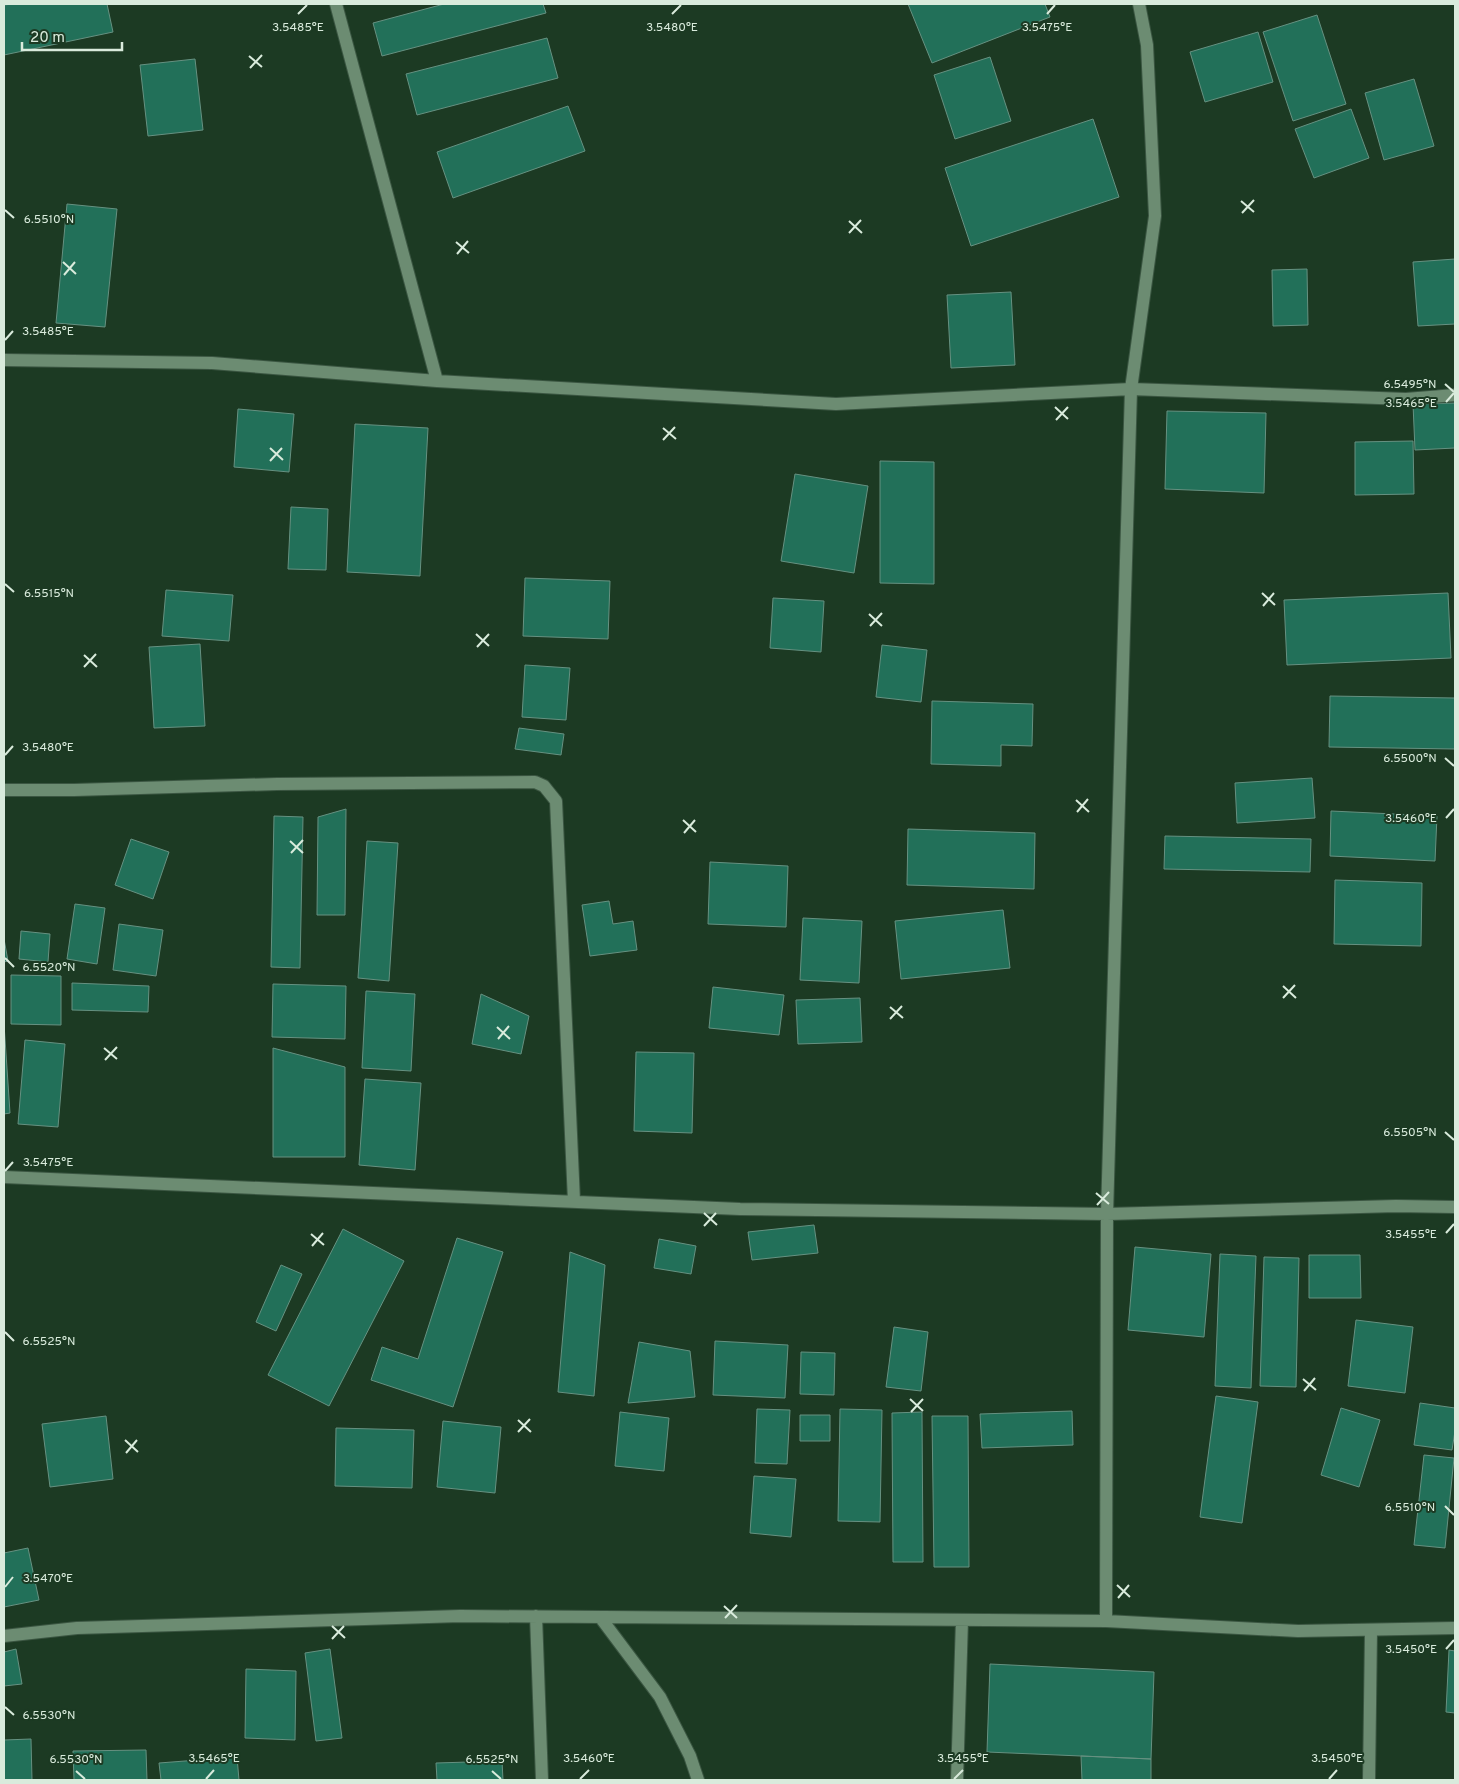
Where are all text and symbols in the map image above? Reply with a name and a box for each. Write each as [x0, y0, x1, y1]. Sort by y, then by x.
scale bar [22, 20, 122, 52]
text: 3.5485°E [272, 20, 324, 36]
text: 3.5480°E [646, 20, 698, 36]
text: 3.5475°E [1022, 20, 1072, 36]
text: 20 m [30, 29, 65, 48]
text: 6.5510°N [24, 212, 74, 228]
text: 3.5485°E [22, 324, 74, 340]
text: 6.5495°N [1384, 377, 1436, 393]
text: 3.5465°E [1385, 396, 1437, 412]
text: 6.5515°N [24, 586, 74, 602]
text: 3.5480°E [22, 740, 74, 756]
text: 6.5500°N [1383, 751, 1437, 767]
text: 3.5460°E [1385, 811, 1437, 827]
text: 6.5520°N [22, 960, 76, 976]
text: 6.5505°N [1383, 1125, 1437, 1141]
text: 3.5475°E [23, 1155, 73, 1171]
text: 3.5455°E [1385, 1227, 1437, 1243]
text: 6.5525°N [23, 1334, 75, 1350]
text: 6.5510°N [1385, 1500, 1435, 1516]
text: 3.5470°E [23, 1571, 73, 1587]
text: 3.5450°E [1385, 1642, 1437, 1658]
text: 6.5530°N [23, 1708, 75, 1724]
text: 3.5465°E [188, 1751, 240, 1767]
text: 3.5460°E [563, 1751, 615, 1767]
text: 3.5455°E [937, 1751, 989, 1767]
text: 3.5450°E [1311, 1751, 1363, 1767]
text: 6.5530°N [50, 1752, 102, 1768]
text: 6.5525°N [466, 1752, 518, 1768]

